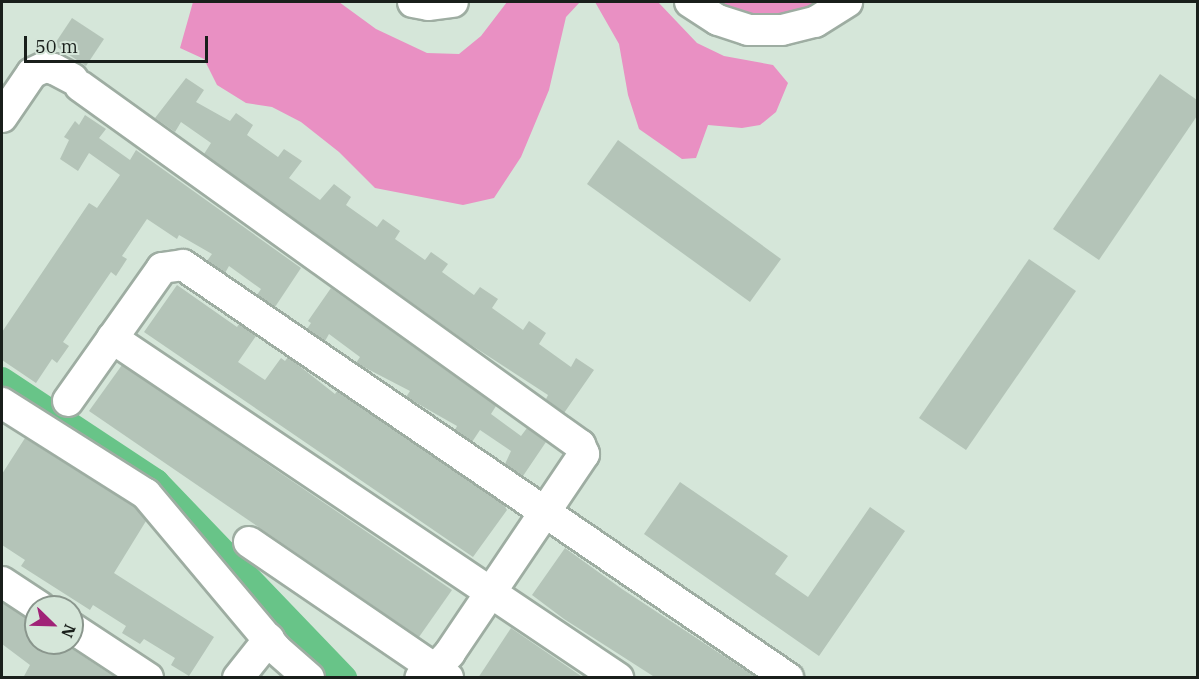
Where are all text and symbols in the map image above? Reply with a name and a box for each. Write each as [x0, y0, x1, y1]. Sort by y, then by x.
scale bar [27, 24, 212, 62]
text: 50 m [35, 35, 78, 58]
north arrow [24, 595, 84, 655]
text: N [57, 622, 80, 641]

